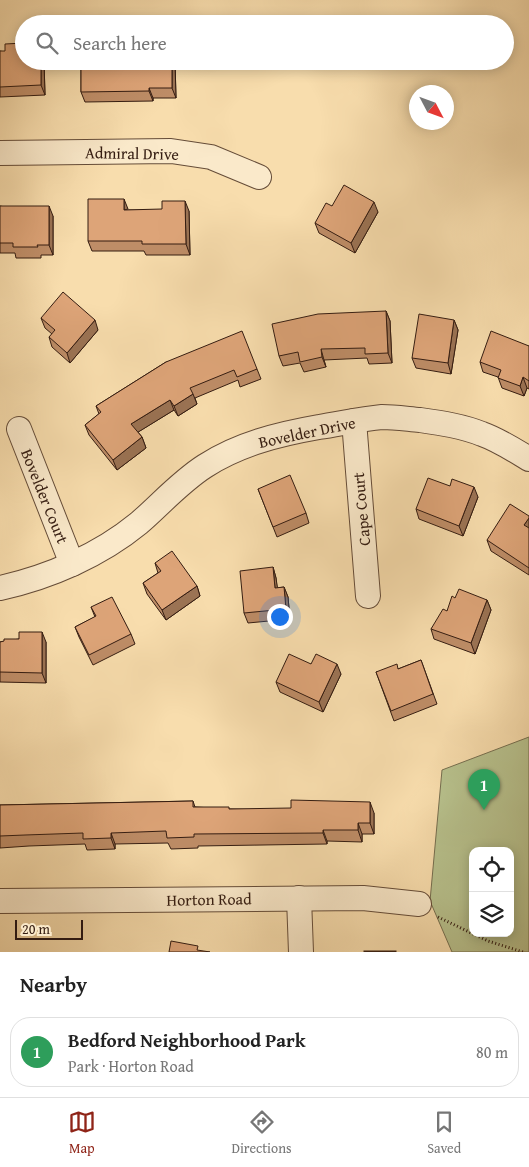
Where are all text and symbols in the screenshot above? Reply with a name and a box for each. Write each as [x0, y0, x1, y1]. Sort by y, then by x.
search box [15, 15, 514, 70]
icon: search [33, 29, 61, 57]
text: Search here [73, 29, 167, 57]
north arrow [409, 85, 454, 130]
street label: Admiral Drive [85, 140, 179, 166]
street label: Bovelder Drive [256, 410, 358, 454]
street label: Bovelder Court [15, 445, 75, 547]
street label: Cape Court [346, 471, 376, 547]
your location [267, 604, 293, 630]
pin: 1 [468, 769, 500, 810]
map controls [469, 847, 514, 937]
button: locate [469, 847, 514, 892]
street label: Horton Road [166, 886, 252, 912]
button: layers [469, 892, 514, 937]
scale bar [15, 917, 82, 940]
text: 20 m [22, 919, 50, 939]
text: Nearby [20, 969, 87, 1000]
text: Bedford Neighborhood Park [68, 1026, 306, 1054]
text: 1 [33, 1040, 41, 1064]
text: 80 m [476, 1040, 508, 1064]
text: Park · Horton Road [68, 1054, 194, 1078]
tab: Map [68, 1108, 96, 1158]
tab: Directions [231, 1108, 292, 1158]
tab: Saved [427, 1108, 461, 1158]

